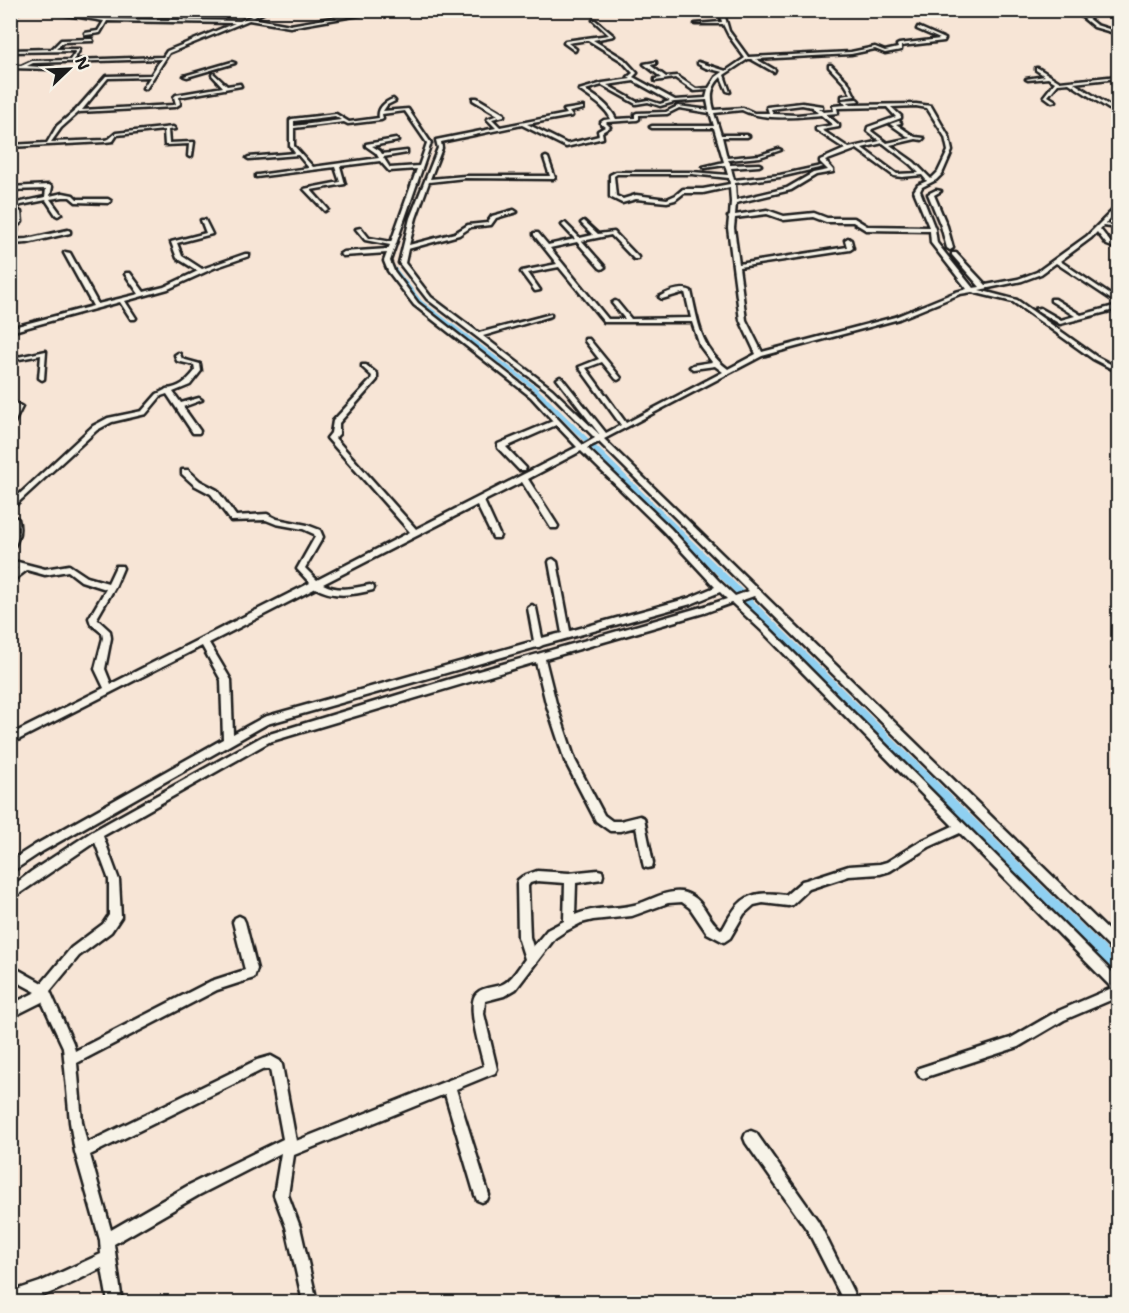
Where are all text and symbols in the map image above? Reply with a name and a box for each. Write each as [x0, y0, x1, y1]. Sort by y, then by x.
north arrow [39, 39, 99, 99]
text: N [70, 53, 94, 73]

